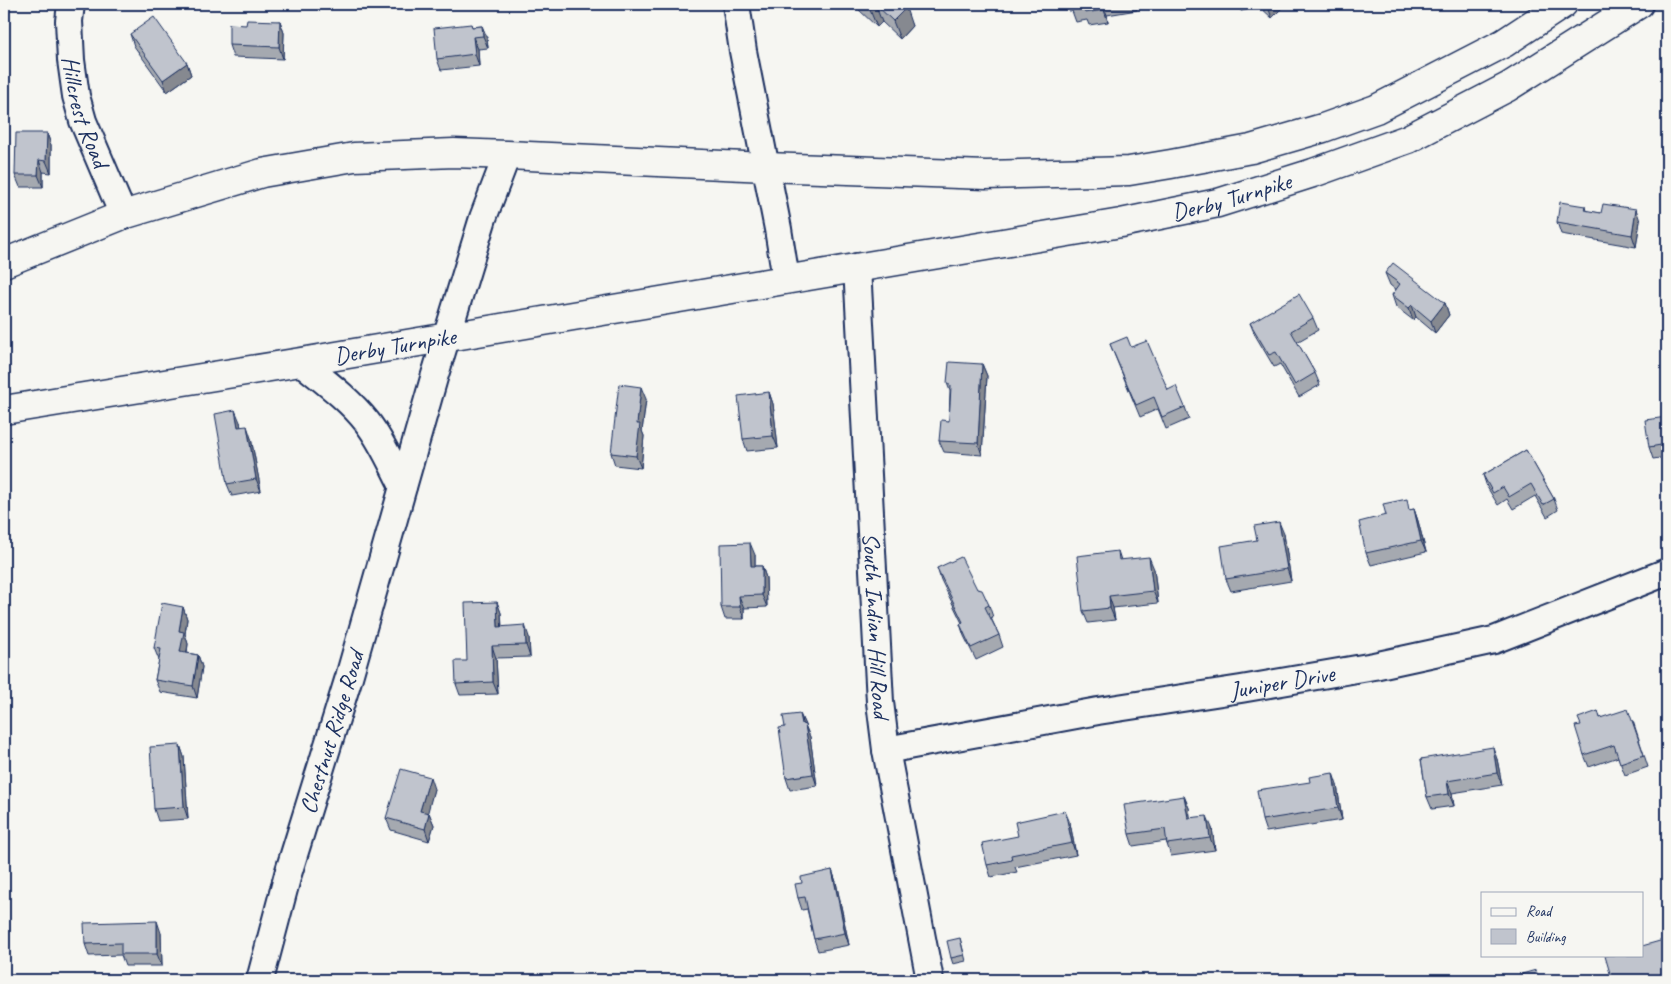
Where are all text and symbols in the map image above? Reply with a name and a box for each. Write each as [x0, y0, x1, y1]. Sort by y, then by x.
street label: Hillcrest Road [56, 54, 117, 175]
street label: Derby Turnpike [1169, 165, 1297, 227]
street label: Derby Turnpike [332, 321, 460, 371]
street label: South Indian Hill Road [856, 532, 897, 723]
street label: Chestnut Ridge Road [293, 644, 372, 817]
street label: Juniper Drive [1227, 658, 1339, 706]
legend [1481, 892, 1644, 956]
text: Road [1526, 902, 1553, 921]
text: Building [1526, 928, 1566, 947]

